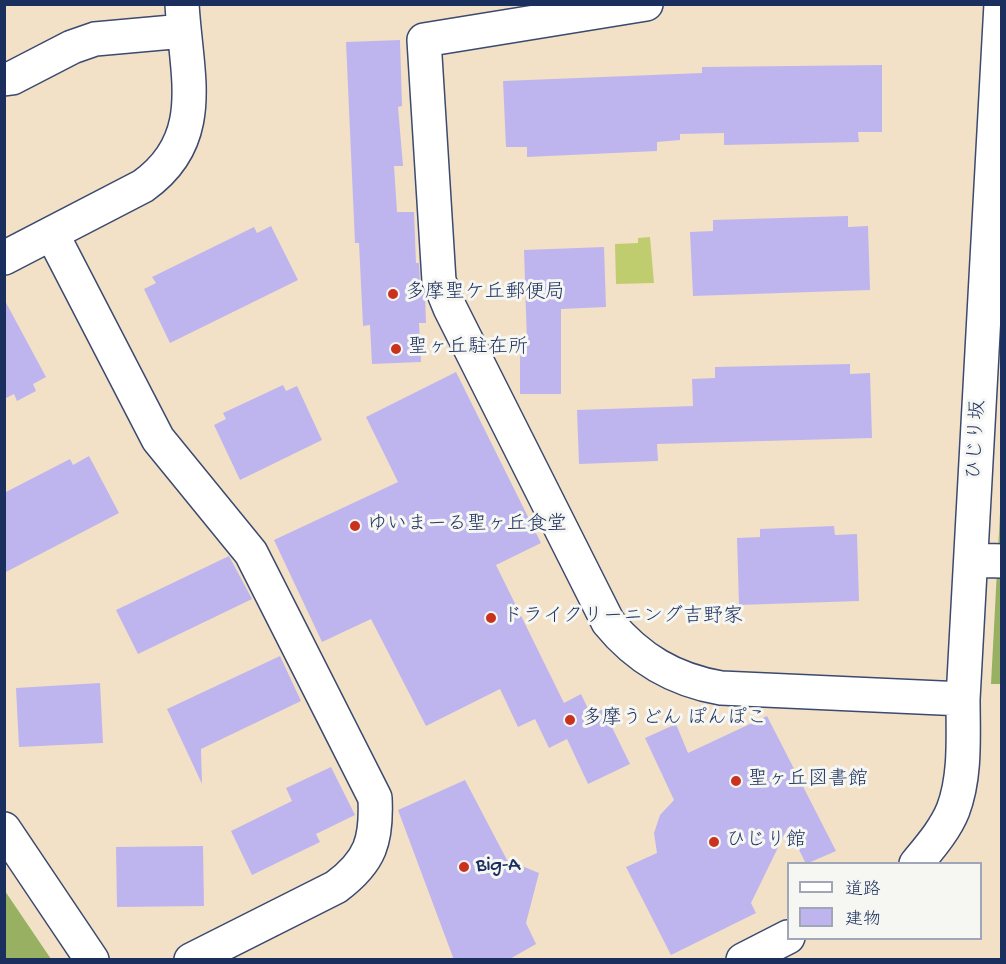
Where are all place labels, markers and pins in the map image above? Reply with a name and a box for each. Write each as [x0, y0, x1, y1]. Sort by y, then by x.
place label: 多摩聖ケ丘郵便局 [405, 282, 565, 306]
marker: 多摩聖ケ丘郵便局 [386, 287, 400, 301]
place label: 聖ヶ丘駐在所 [408, 337, 528, 361]
marker: 聖ヶ丘駐在所 [389, 342, 403, 356]
place label: ゆいまーる聖ヶ丘食堂 [367, 514, 567, 538]
marker: ゆいまーる聖ヶ丘食堂 [348, 519, 362, 533]
place label: ドライクリーニング吉野家 [503, 606, 743, 630]
marker: ドライクリーニング吉野家 [484, 611, 498, 625]
place label: 多摩うどん ぽんぽこ [582, 708, 767, 732]
marker: 多摩うどん ぽんぽこ [563, 713, 577, 727]
place label: 聖ヶ丘図書館 [748, 769, 868, 793]
marker: 聖ヶ丘図書館 [729, 774, 743, 788]
place label: ひじり館 [726, 830, 806, 854]
marker: ひじり館 [707, 835, 721, 849]
place label: Big-A [476, 855, 520, 879]
marker: Big-A [457, 860, 471, 874]

